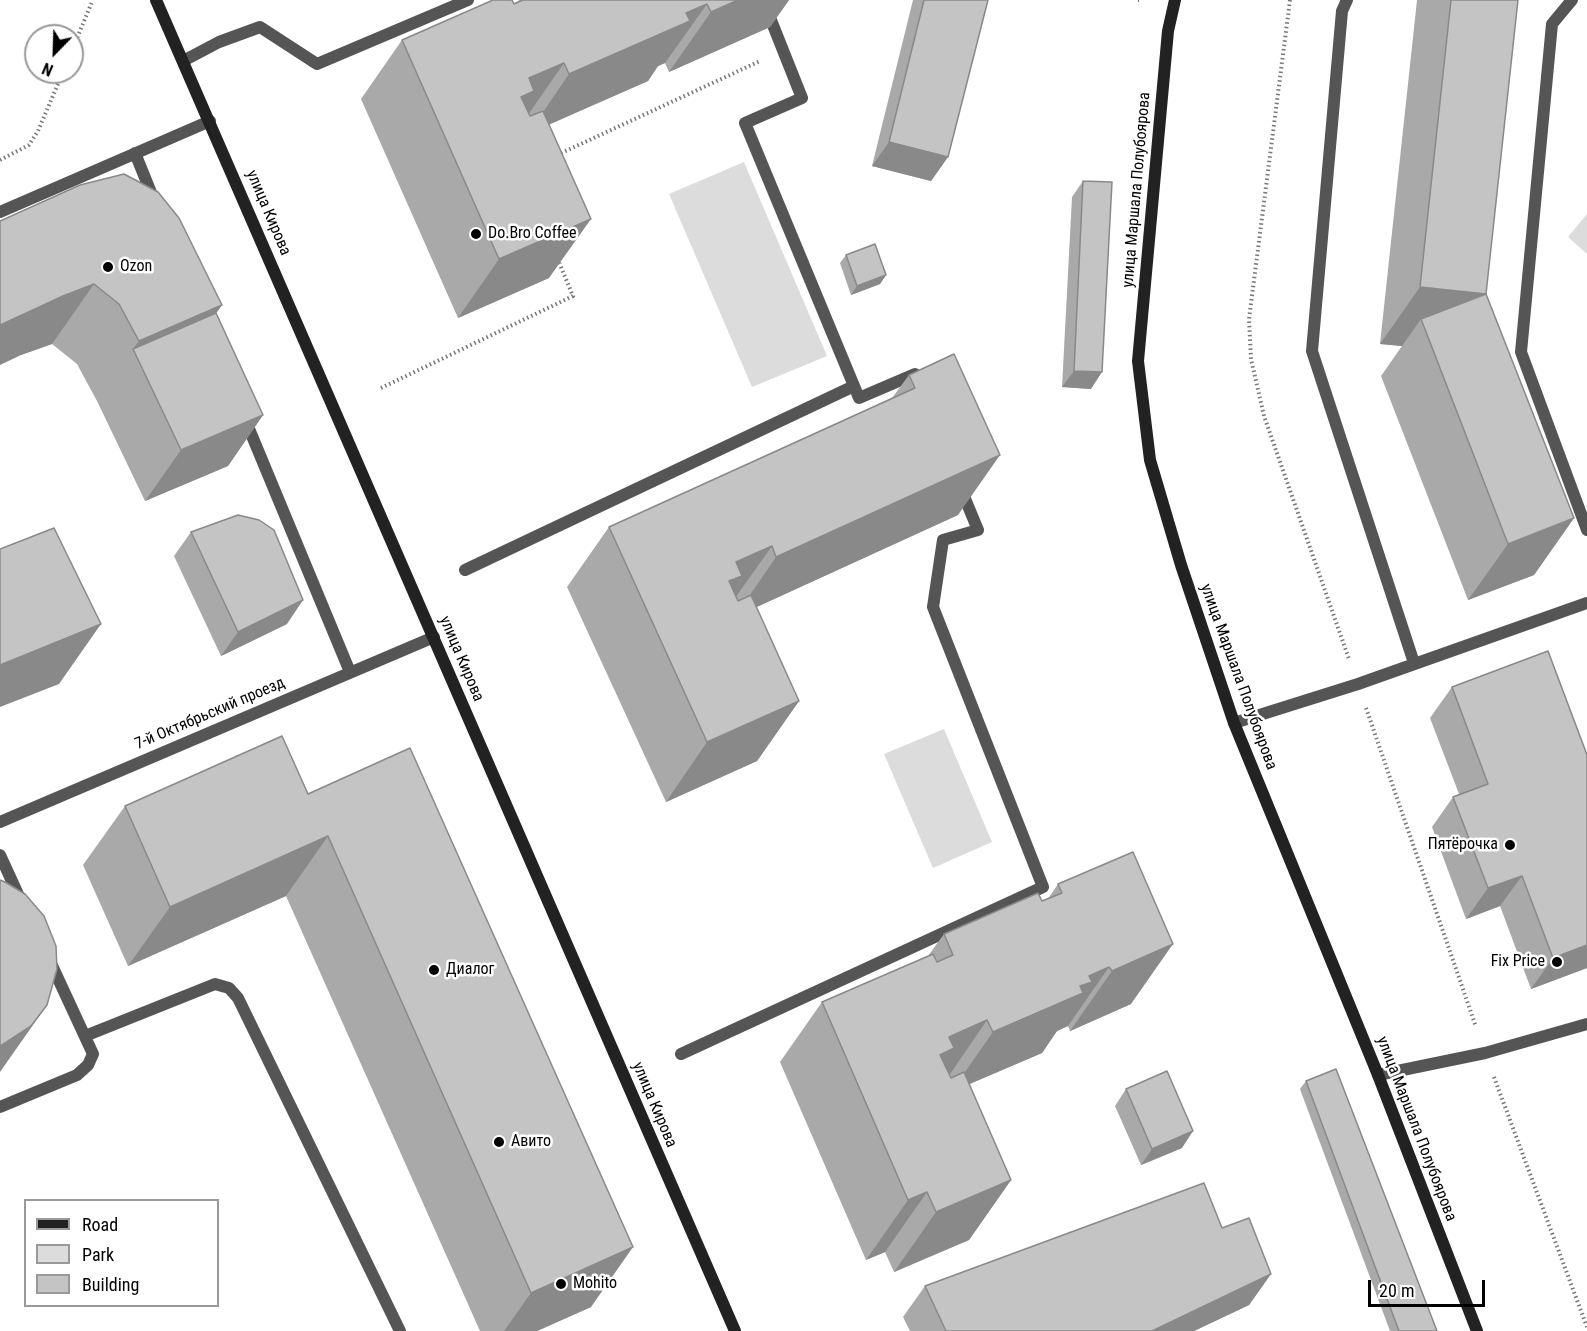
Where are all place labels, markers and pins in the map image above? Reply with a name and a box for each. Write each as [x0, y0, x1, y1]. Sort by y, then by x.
place label: Do.Bro Coffee [488, 224, 577, 244]
marker: Do.Bro Coffee [469, 227, 483, 241]
place label: Ozon [120, 257, 152, 277]
marker: Ozon [101, 260, 115, 274]
place label: Пятёрочка [1428, 835, 1498, 855]
marker: Пятёрочка [1503, 838, 1517, 852]
place label: Fix Price [1491, 952, 1545, 972]
marker: Fix Price [1550, 955, 1564, 969]
place label: Диалог [446, 960, 495, 980]
marker: Диалог [427, 963, 441, 977]
place label: Авито [511, 1132, 551, 1152]
marker: Авито [492, 1135, 506, 1149]
place label: Mohito [573, 1274, 617, 1294]
marker: Mohito [554, 1277, 568, 1291]

